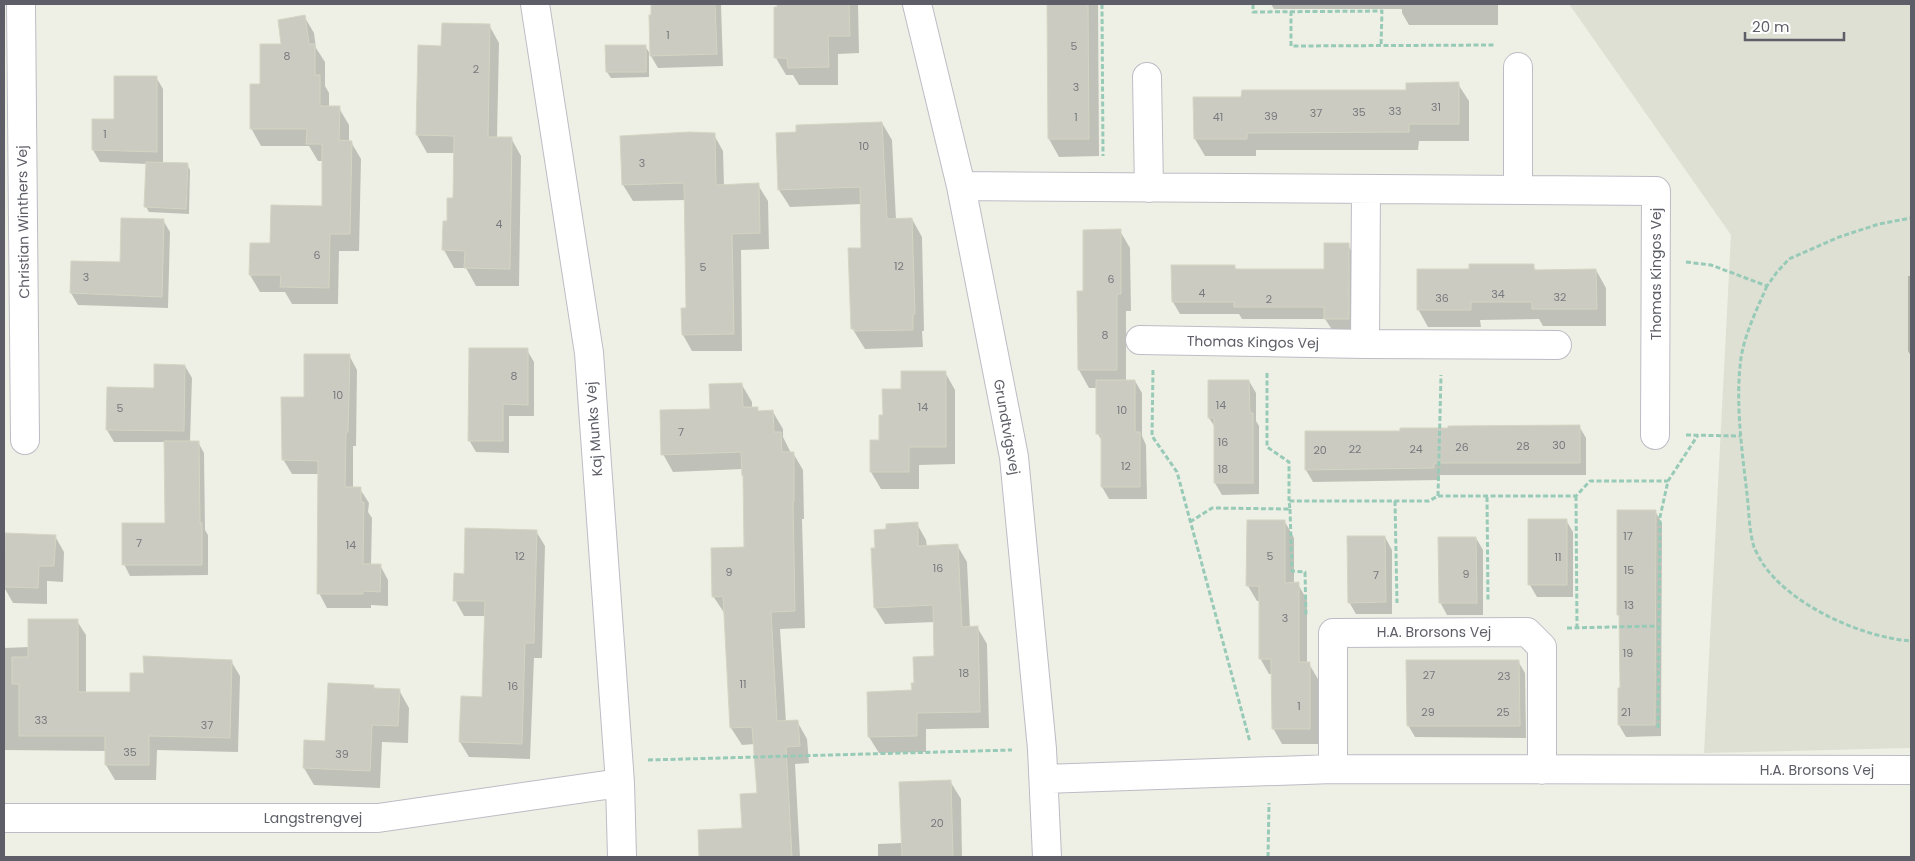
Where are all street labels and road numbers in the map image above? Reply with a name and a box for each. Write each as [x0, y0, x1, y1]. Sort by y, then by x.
street label: Christian Winthers Vej [12, 145, 34, 299]
street label: Thomas Kingos Vej [1646, 208, 1666, 340]
street label: Thomas Kingos Vej [1187, 331, 1319, 353]
street label: Grundtvigsvej [989, 378, 1025, 476]
street label: Kaj Munks Vej [581, 381, 607, 477]
street label: H.A. Brorsons Vej [1377, 622, 1491, 642]
street label: H.A. Brorsons Vej [1760, 760, 1874, 780]
street label: Langstrengvej [264, 808, 362, 828]

